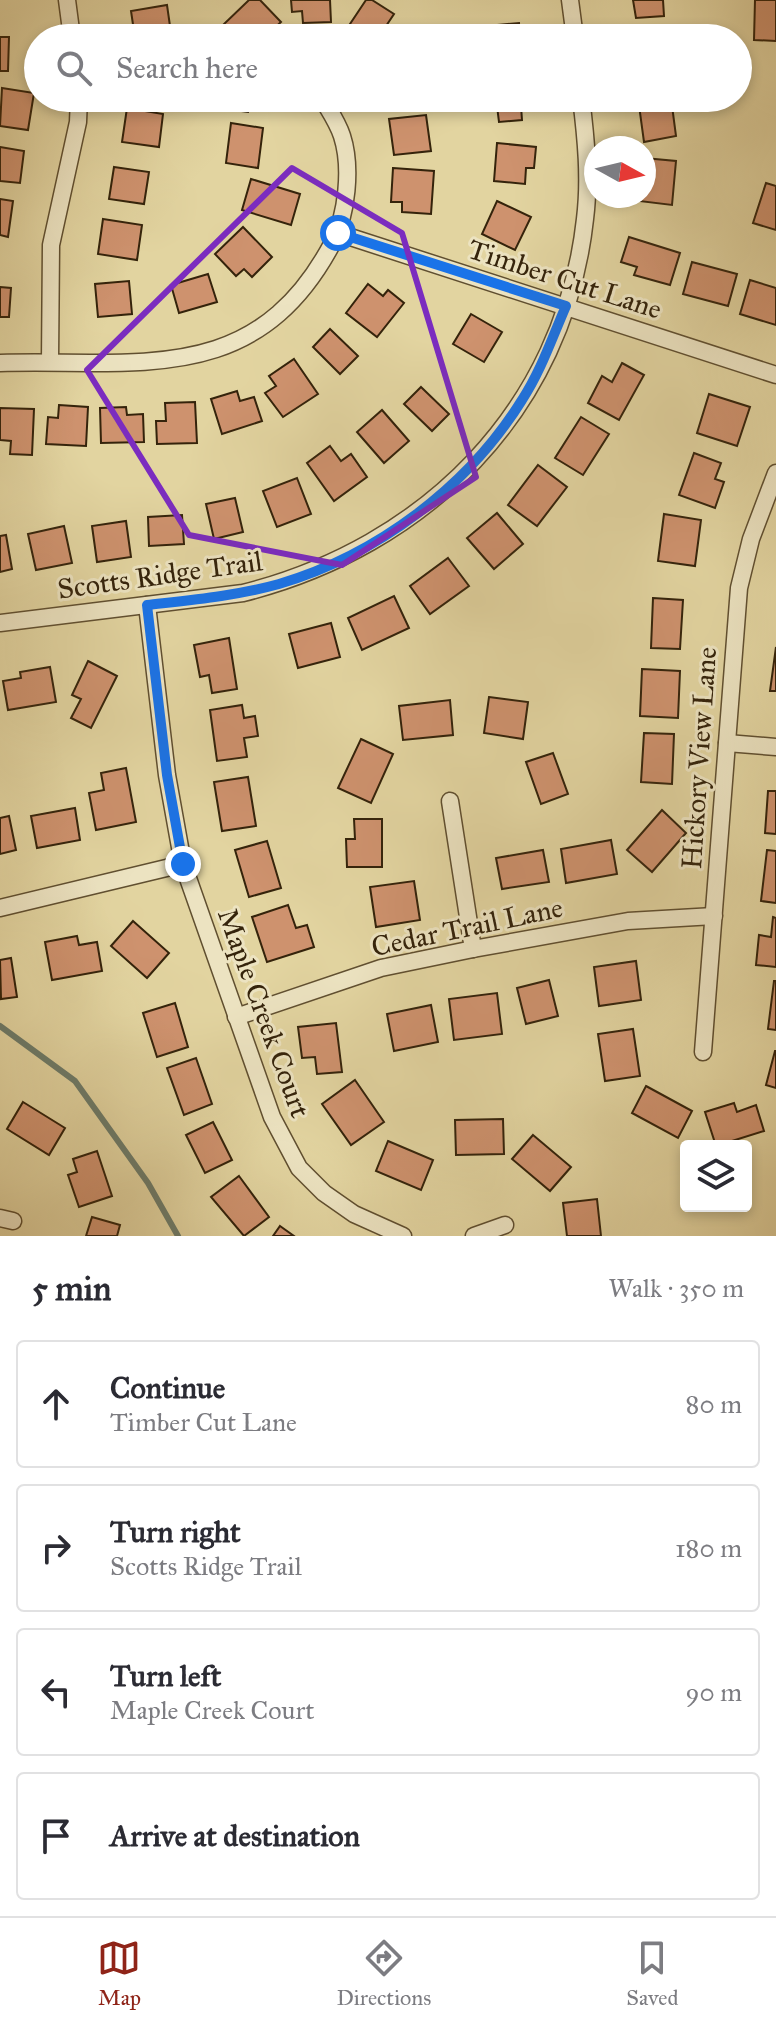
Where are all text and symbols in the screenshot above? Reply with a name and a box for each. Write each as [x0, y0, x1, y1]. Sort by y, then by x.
search box [24, 24, 752, 112]
icon: search [52, 46, 96, 90]
text: Search here [116, 50, 258, 86]
north arrow [584, 136, 656, 208]
route start [320, 215, 356, 251]
street label: Timber Cut Lane [464, 231, 666, 327]
street label: Scotts Ridge Trail [55, 543, 265, 607]
street label: Hickory View Lane [674, 646, 724, 870]
route end [165, 846, 201, 882]
street label: Cedar Trail Lane [368, 890, 566, 964]
street label: Maple Creek Court [210, 904, 318, 1122]
map controls [680, 1140, 752, 1212]
button: layers [680, 1140, 752, 1212]
text: 5 min [32, 1268, 111, 1309]
text: Walk · 350 m [609, 1272, 744, 1304]
text: Continue [110, 1370, 225, 1406]
icon: ahead [34, 1382, 78, 1426]
text: 80 m [686, 1388, 742, 1420]
text: Timber Cut Lane [110, 1406, 297, 1438]
text: Turn right [110, 1514, 241, 1550]
icon: right [34, 1526, 78, 1570]
text: 180 m [675, 1532, 742, 1564]
text: Scotts Ridge Trail [110, 1550, 302, 1582]
text: Turn left [110, 1658, 221, 1694]
icon: left [34, 1670, 78, 1714]
text: 90 m [685, 1676, 742, 1708]
text: Maple Creek Court [110, 1694, 314, 1726]
icon: arrive [34, 1814, 78, 1858]
text: Arrive at destination [110, 1818, 360, 1854]
tab: Map [97, 1936, 141, 2011]
tab: Directions [336, 1936, 431, 2011]
tab: Saved [626, 1936, 678, 2011]

